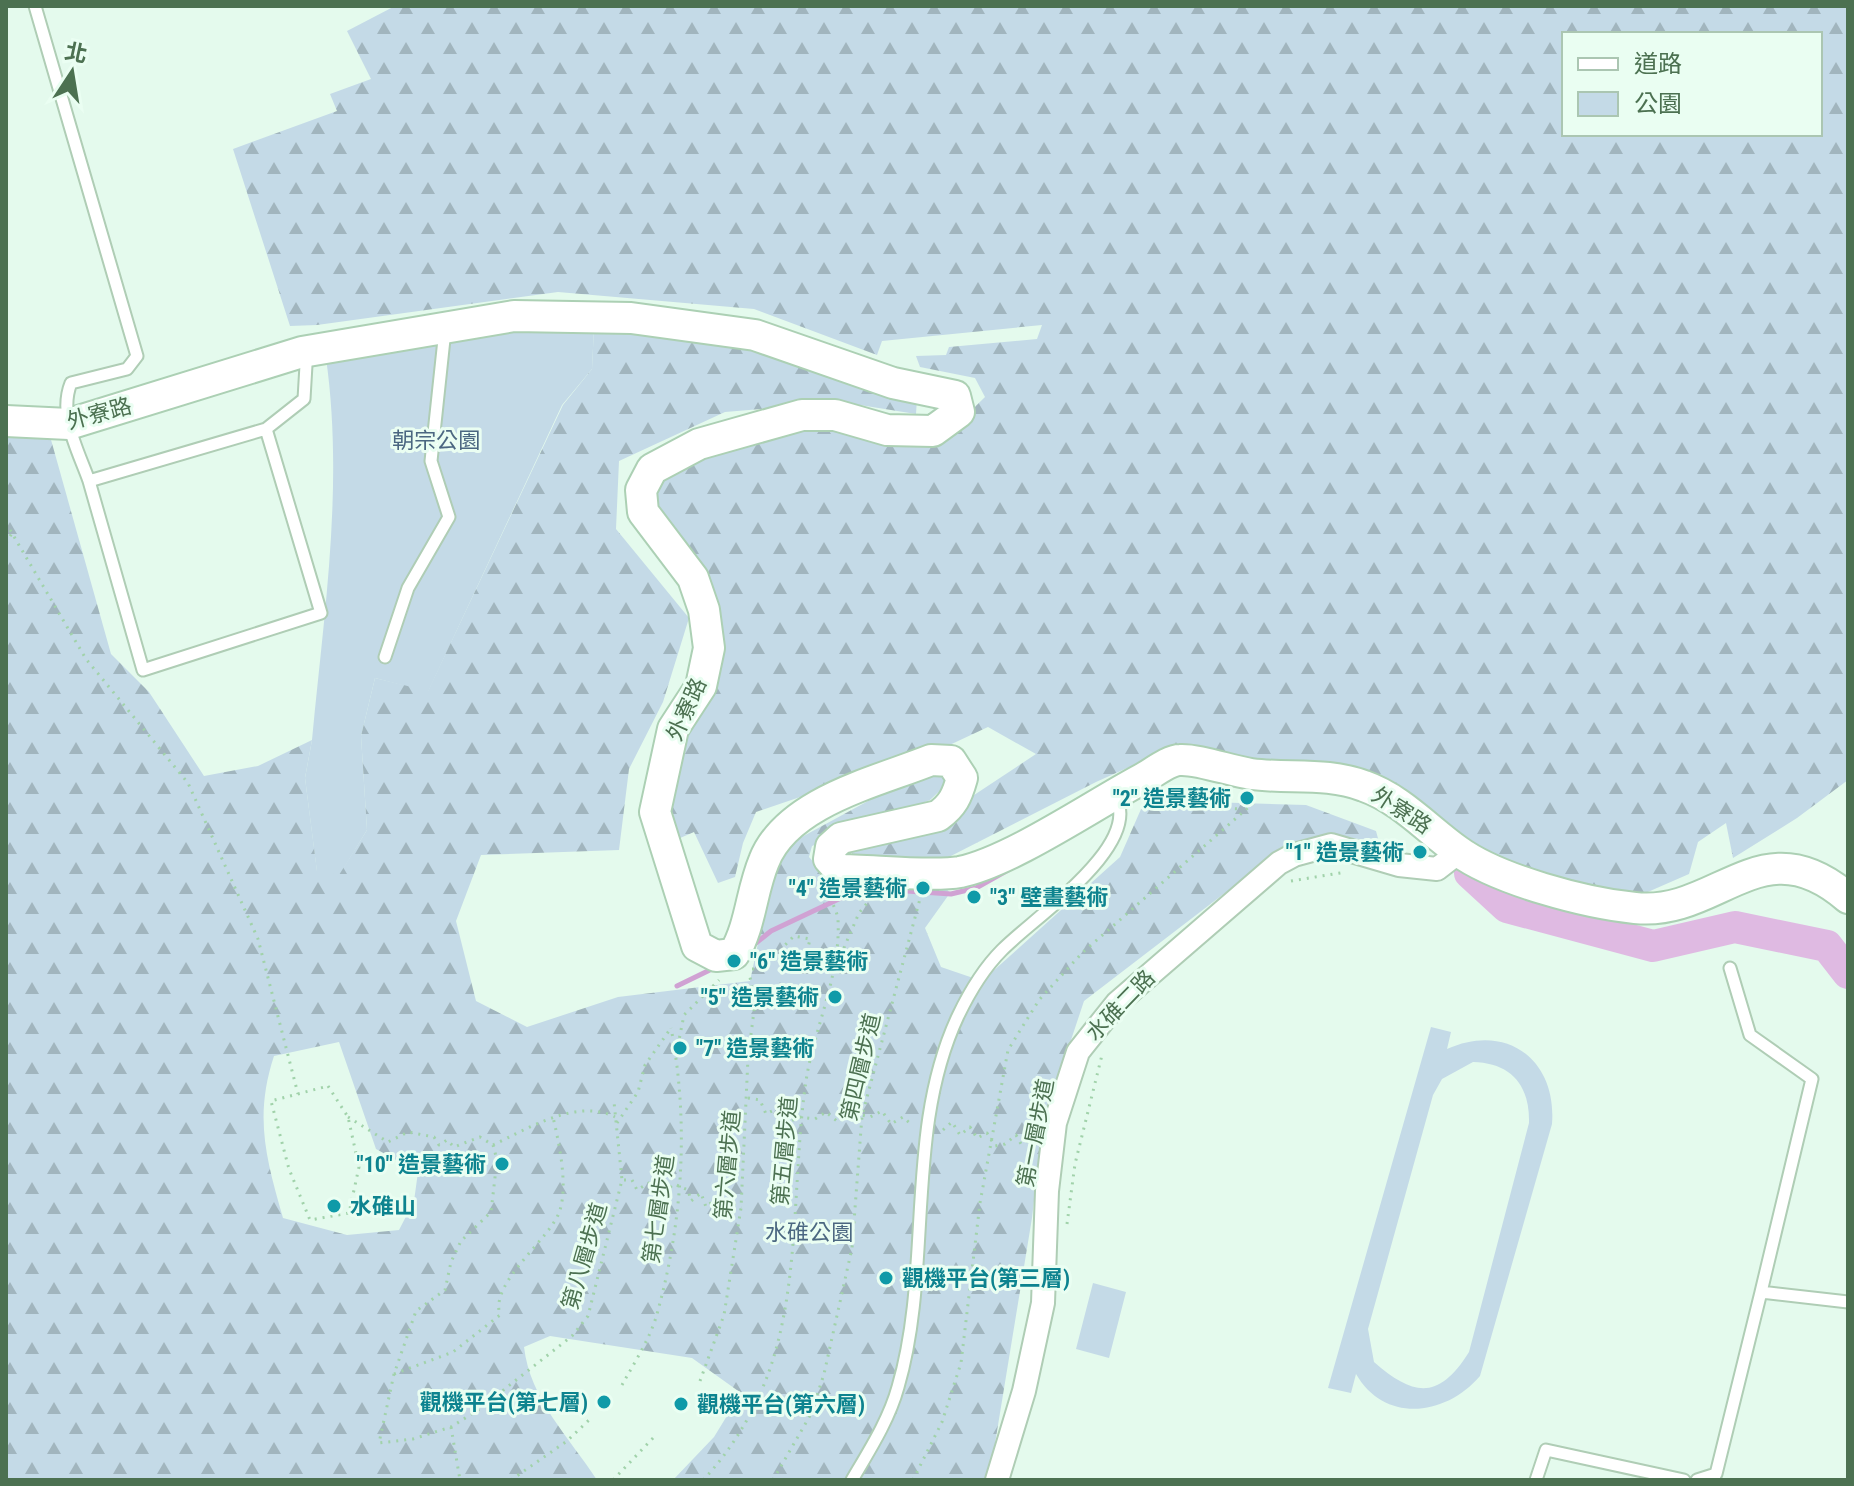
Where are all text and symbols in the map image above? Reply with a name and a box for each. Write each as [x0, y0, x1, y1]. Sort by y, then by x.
north arrow [32, 32, 112, 112]
legend [1562, 32, 1822, 136]
text: 北 [63, 38, 89, 67]
text: 道路 [1634, 50, 1682, 78]
text: 公園 [1634, 90, 1682, 118]
street label: 外寮路 [64, 393, 134, 434]
park label: 朝宗公園 [392, 428, 480, 453]
street label: 外寮路 [662, 674, 711, 744]
street label: 外寮路 [1367, 782, 1436, 839]
place label: "2" 造景藝術 [1113, 786, 1231, 811]
marker: "2" 造景藝術 [1238, 789, 1256, 807]
place label: "1" 造景藝術 [1286, 840, 1404, 865]
marker: "1" 造景藝術 [1411, 843, 1429, 861]
place label: "4" 造景藝術 [789, 876, 907, 901]
marker: "4" 造景藝術 [914, 879, 932, 897]
place label: "3" 壁畫藝術 [990, 885, 1108, 910]
marker: "3" 壁畫藝術 [965, 888, 983, 906]
place label: "6" 造景藝術 [750, 949, 868, 974]
marker: "6" 造景藝術 [725, 952, 743, 970]
street label: 水碓二路 [1081, 965, 1160, 1046]
place label: "5" 造景藝術 [701, 985, 819, 1010]
marker: "5" 造景藝術 [826, 988, 844, 1006]
street label: 第四層步道 [836, 1011, 885, 1124]
place label: "7" 造景藝術 [696, 1036, 814, 1061]
marker: "7" 造景藝術 [671, 1039, 689, 1057]
street label: 第一層步道 [1013, 1077, 1058, 1189]
street label: 第五層步道 [767, 1095, 802, 1207]
street label: 第六層步道 [710, 1109, 745, 1221]
place label: "10" 造景藝術 [357, 1152, 486, 1177]
street label: 第七層步道 [638, 1153, 679, 1265]
marker: "10" 造景藝術 [493, 1155, 511, 1173]
place label: 水碓山 [350, 1194, 416, 1219]
marker: 水碓山 [325, 1197, 343, 1215]
street label: 第八層步道 [557, 1200, 612, 1312]
park label: 水碓公園 [765, 1220, 853, 1245]
place label: 觀機平台(第三層) [902, 1266, 1070, 1291]
marker: 觀機平台(第三層) [877, 1269, 895, 1287]
place label: 觀機平台(第七層) [420, 1390, 588, 1415]
place label: 觀機平台(第六層) [697, 1392, 865, 1417]
marker: 觀機平台(第七層) [595, 1393, 613, 1411]
marker: 觀機平台(第六層) [672, 1395, 690, 1413]

